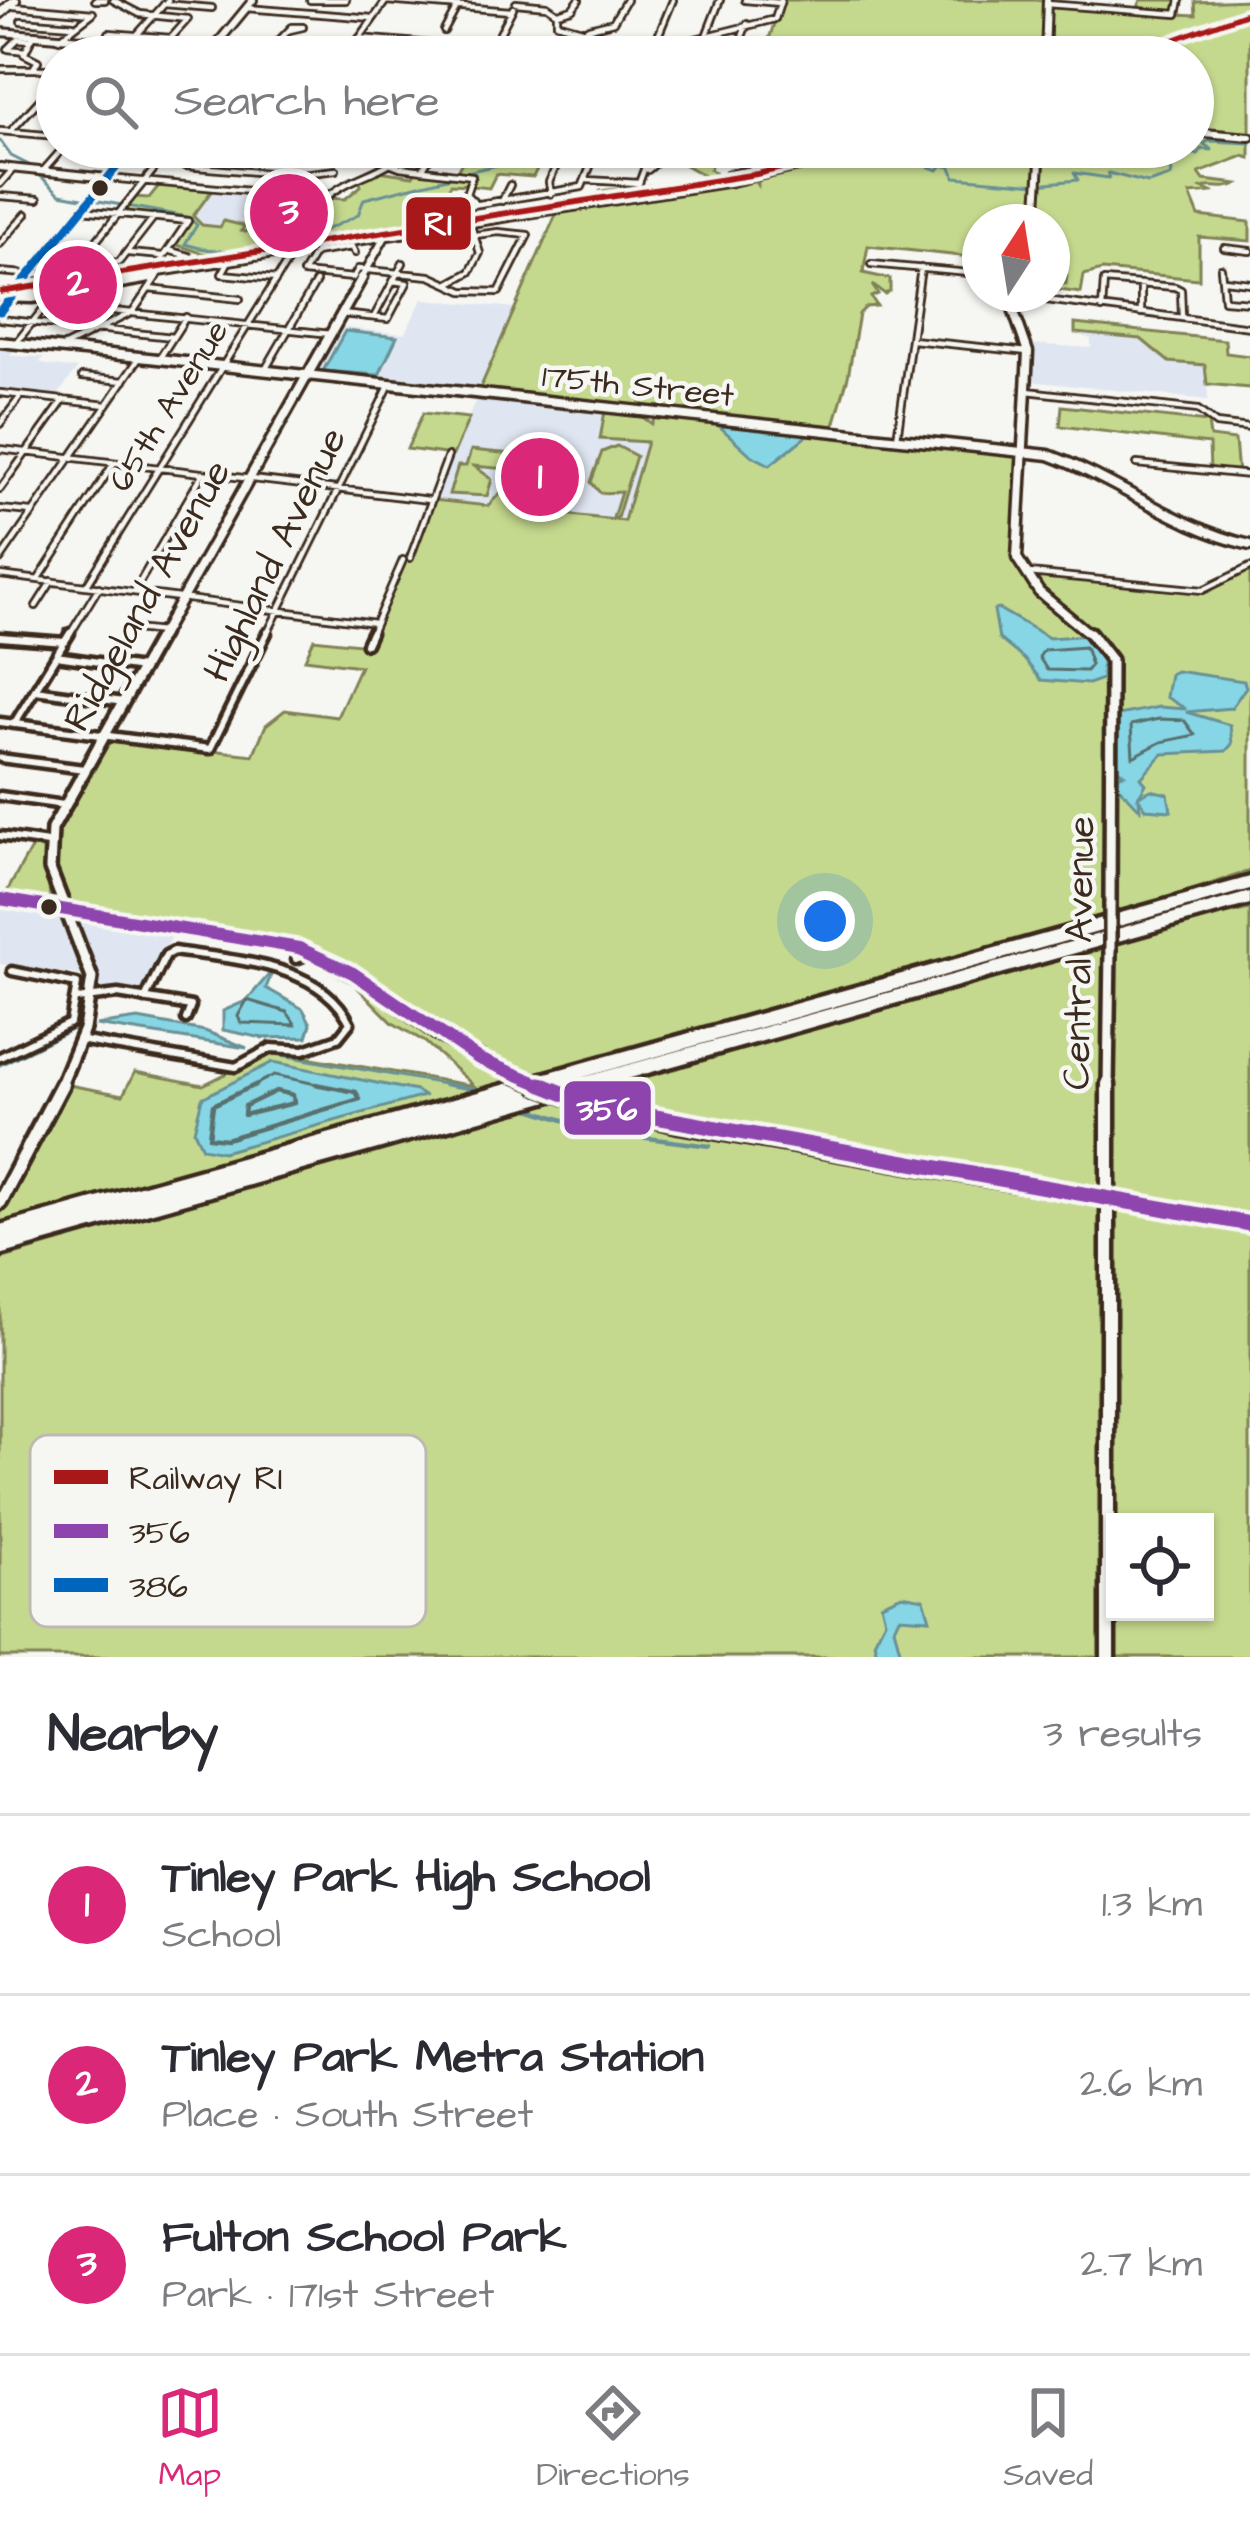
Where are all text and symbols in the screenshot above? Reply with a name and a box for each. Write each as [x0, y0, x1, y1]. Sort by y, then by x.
search box [36, 36, 1214, 168]
icon: search [78, 69, 144, 135]
text: Search here [174, 71, 440, 133]
pin: 3 [250, 168, 328, 258]
unlabelled marker [89, 177, 111, 199]
line badge: RI [404, 195, 473, 252]
text: RI [424, 202, 452, 248]
north arrow [962, 204, 1070, 312]
pin: 2 [39, 240, 117, 330]
street label: 65th Avenue [98, 311, 240, 501]
street label: 175th Street [540, 353, 736, 419]
street label: Highland Avenue [191, 419, 361, 691]
pin: 1 [501, 432, 579, 522]
street label: Ridgeland Avenue [51, 451, 245, 741]
street label: Central Avenue [1051, 816, 1109, 1090]
your location [795, 891, 855, 951]
unlabelled marker [38, 896, 60, 918]
line badge: 356 [562, 1079, 653, 1137]
text: 356 [576, 1087, 638, 1133]
legend [30, 1435, 426, 1627]
text: Railway RI [129, 1456, 283, 1503]
text: 356 [129, 1510, 190, 1556]
map controls [1106, 1513, 1214, 1621]
button: locate [1106, 1513, 1214, 1621]
text: 386 [129, 1564, 188, 1610]
text: Nearby [48, 1700, 218, 1771]
text: 3 results [1043, 1708, 1202, 1762]
text: Tinley Park High School [162, 1847, 651, 1909]
text: 1 [85, 1878, 90, 1932]
text: 1.3 km [1102, 1878, 1202, 1932]
text: School [162, 1909, 281, 1963]
text: Tinley Park Metra Station [162, 2027, 704, 2089]
text: 2 [76, 2058, 98, 2112]
text: 2.6 km [1080, 2058, 1202, 2112]
text: Place · South Street [162, 2089, 533, 2143]
text: Fulton School Park [162, 2207, 567, 2269]
text: 3 [77, 2238, 97, 2292]
text: 2.7 km [1080, 2238, 1202, 2292]
text: Park · 171st Street [162, 2269, 494, 2323]
tab: Map [157, 2380, 223, 2498]
tab: Directions [536, 2380, 690, 2498]
tab: Saved [1003, 2380, 1093, 2498]

